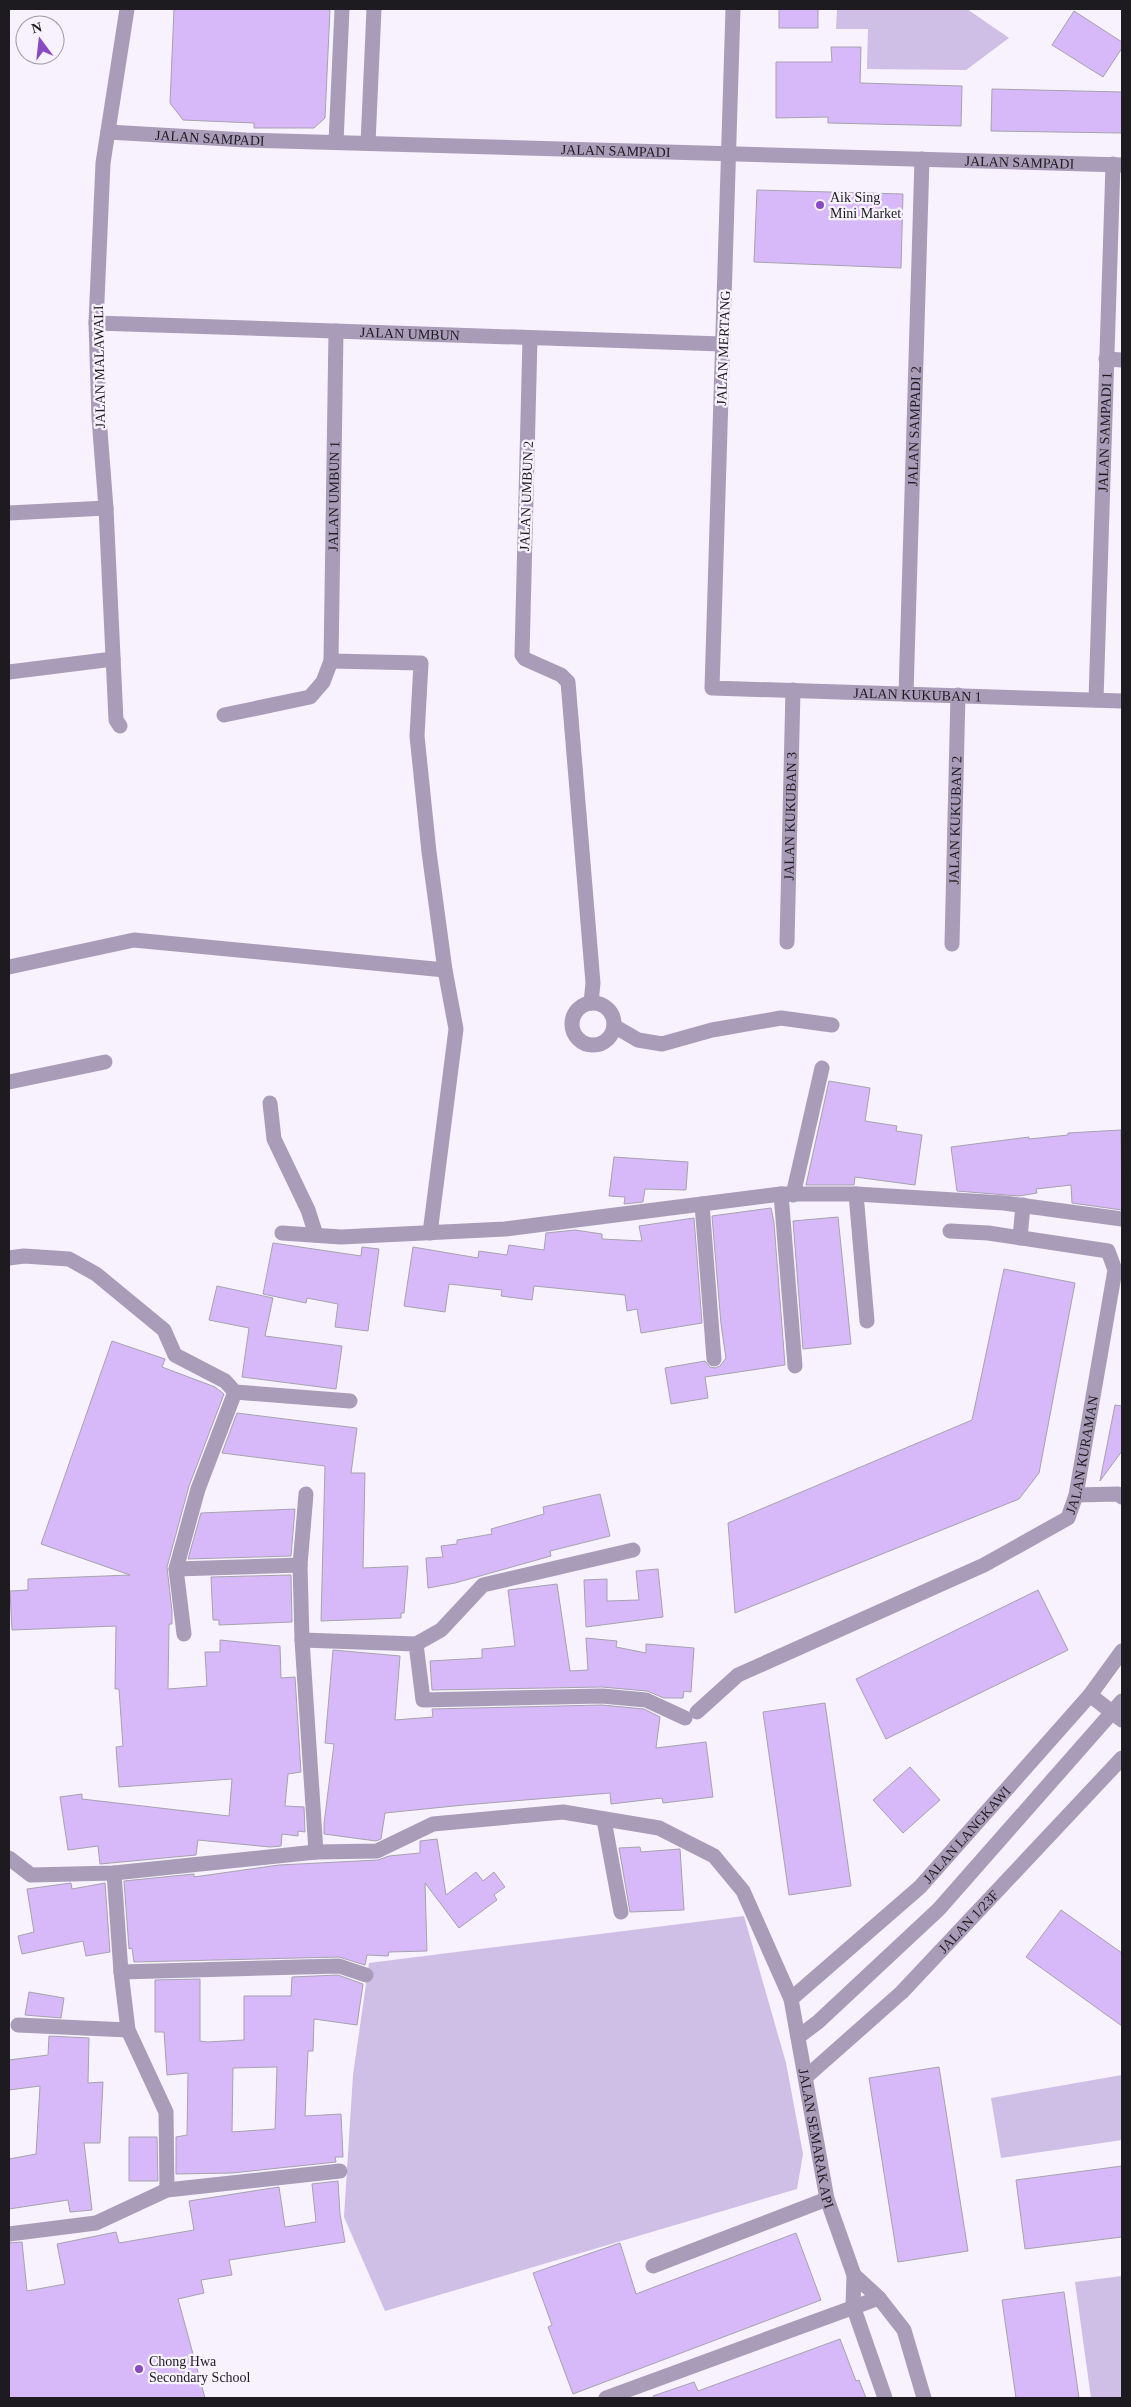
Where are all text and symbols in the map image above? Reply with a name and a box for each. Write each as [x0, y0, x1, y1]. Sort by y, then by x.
north arrow [15, 15, 65, 65]
text: N [30, 19, 44, 36]
street label: JALAN SAMPADI [155, 128, 265, 149]
street label: JALAN SAMPADI [561, 142, 671, 160]
street label: JALAN SAMPADI [964, 154, 1075, 172]
place label: Aik Sing Mini Market [830, 190, 901, 221]
marker: Aik Sing Mini Market [814, 199, 826, 211]
street label: JALAN MERTANG [714, 290, 733, 406]
street label: JALAN MALAWALI [91, 305, 108, 429]
street label: JALAN UMBUN [360, 325, 460, 343]
street label: JALAN SAMPADI 2 [905, 366, 924, 486]
street label: JALAN SAMPADI 1 [1096, 372, 1114, 492]
street label: JALAN UMBUN 1 [326, 441, 342, 552]
street label: JALAN UMBUN 2 [517, 441, 536, 551]
street label: JALAN KUKUBAN 1 [853, 685, 982, 705]
street label: JALAN KUKUBAN 3 [781, 752, 800, 880]
street label: JALAN KUKUBAN 2 [946, 756, 965, 884]
street label: JALAN KURAMAN [1063, 1394, 1101, 1516]
street label: JALAN LANGKAWI [920, 1783, 1014, 1886]
street label: JALAN 1/23F [936, 1887, 1002, 1956]
street label: JALAN SEMARAK API [796, 2067, 837, 2211]
place label: Chong Hwa Secondary School [149, 2354, 251, 2385]
marker: Chong Hwa Secondary School [133, 2363, 145, 2375]

